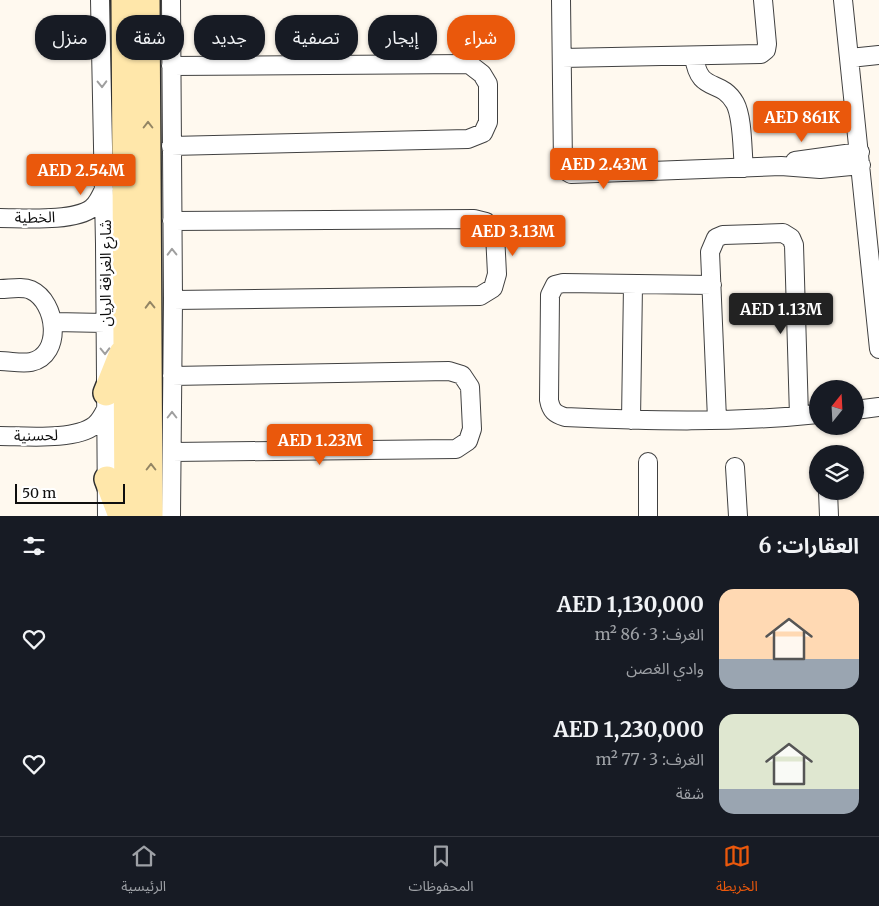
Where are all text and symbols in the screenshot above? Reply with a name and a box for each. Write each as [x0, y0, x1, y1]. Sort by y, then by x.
chip: منزل [35, 15, 106, 60]
chip: شقة [116, 15, 184, 60]
chip: جديد [194, 15, 265, 60]
chip: تصفية [275, 15, 358, 60]
chip: إيجار [368, 15, 437, 60]
chip: شراء [447, 15, 515, 60]
one-way arrow [97, 80, 107, 88]
pin: AED 861K [750, 100, 854, 143]
text: AED 861K [764, 107, 840, 127]
one-way arrow [143, 121, 153, 128]
pin: AED 2.43M [547, 148, 661, 190]
pin: AED 2.54M [24, 154, 138, 196]
text: AED 2.43M [561, 154, 647, 174]
text: AED 2.54M [37, 160, 125, 180]
street label: الخطية [15, 207, 55, 227]
pin: AED 3.13M [456, 214, 570, 257]
street label: شارع الغرافة الريان [96, 219, 118, 326]
text: AED 3.13M [471, 221, 555, 241]
one-way arrow [167, 248, 177, 256]
pin: AED 1.13M [724, 292, 838, 335]
text: AED 1.13M [740, 299, 822, 319]
one-way arrow [145, 301, 155, 308]
one-way arrow [100, 347, 111, 355]
north arrow [809, 380, 864, 435]
map controls [809, 380, 864, 500]
one-way arrow [167, 411, 177, 418]
pin: AED 1.23M [263, 424, 377, 466]
street label: لحسنية [14, 425, 58, 445]
text: AED 1.23M [278, 430, 362, 450]
button: layers [809, 445, 864, 500]
one-way arrow [145, 463, 156, 471]
scale bar [15, 481, 125, 504]
text: 50 m [22, 484, 56, 502]
icon: filters [20, 532, 48, 560]
text: العقارات: 6 [759, 532, 859, 559]
text: AED 1,130,000 [557, 591, 704, 618]
icon: home [759, 609, 819, 669]
text: الغرف: 3 · 86 m² [595, 624, 704, 644]
icon: heart [20, 625, 48, 653]
text: وادي الغصن [626, 658, 704, 678]
text: AED 1,230,000 [554, 716, 704, 743]
icon: home [759, 734, 819, 794]
text: الغرف: 3 · 77 m² [596, 749, 704, 769]
icon: heart [20, 750, 48, 778]
text: شقة [676, 783, 704, 803]
tab: الرئيسية [121, 842, 166, 901]
tab: المحفوظات [409, 842, 474, 901]
tab: الخريطة [716, 842, 758, 901]

